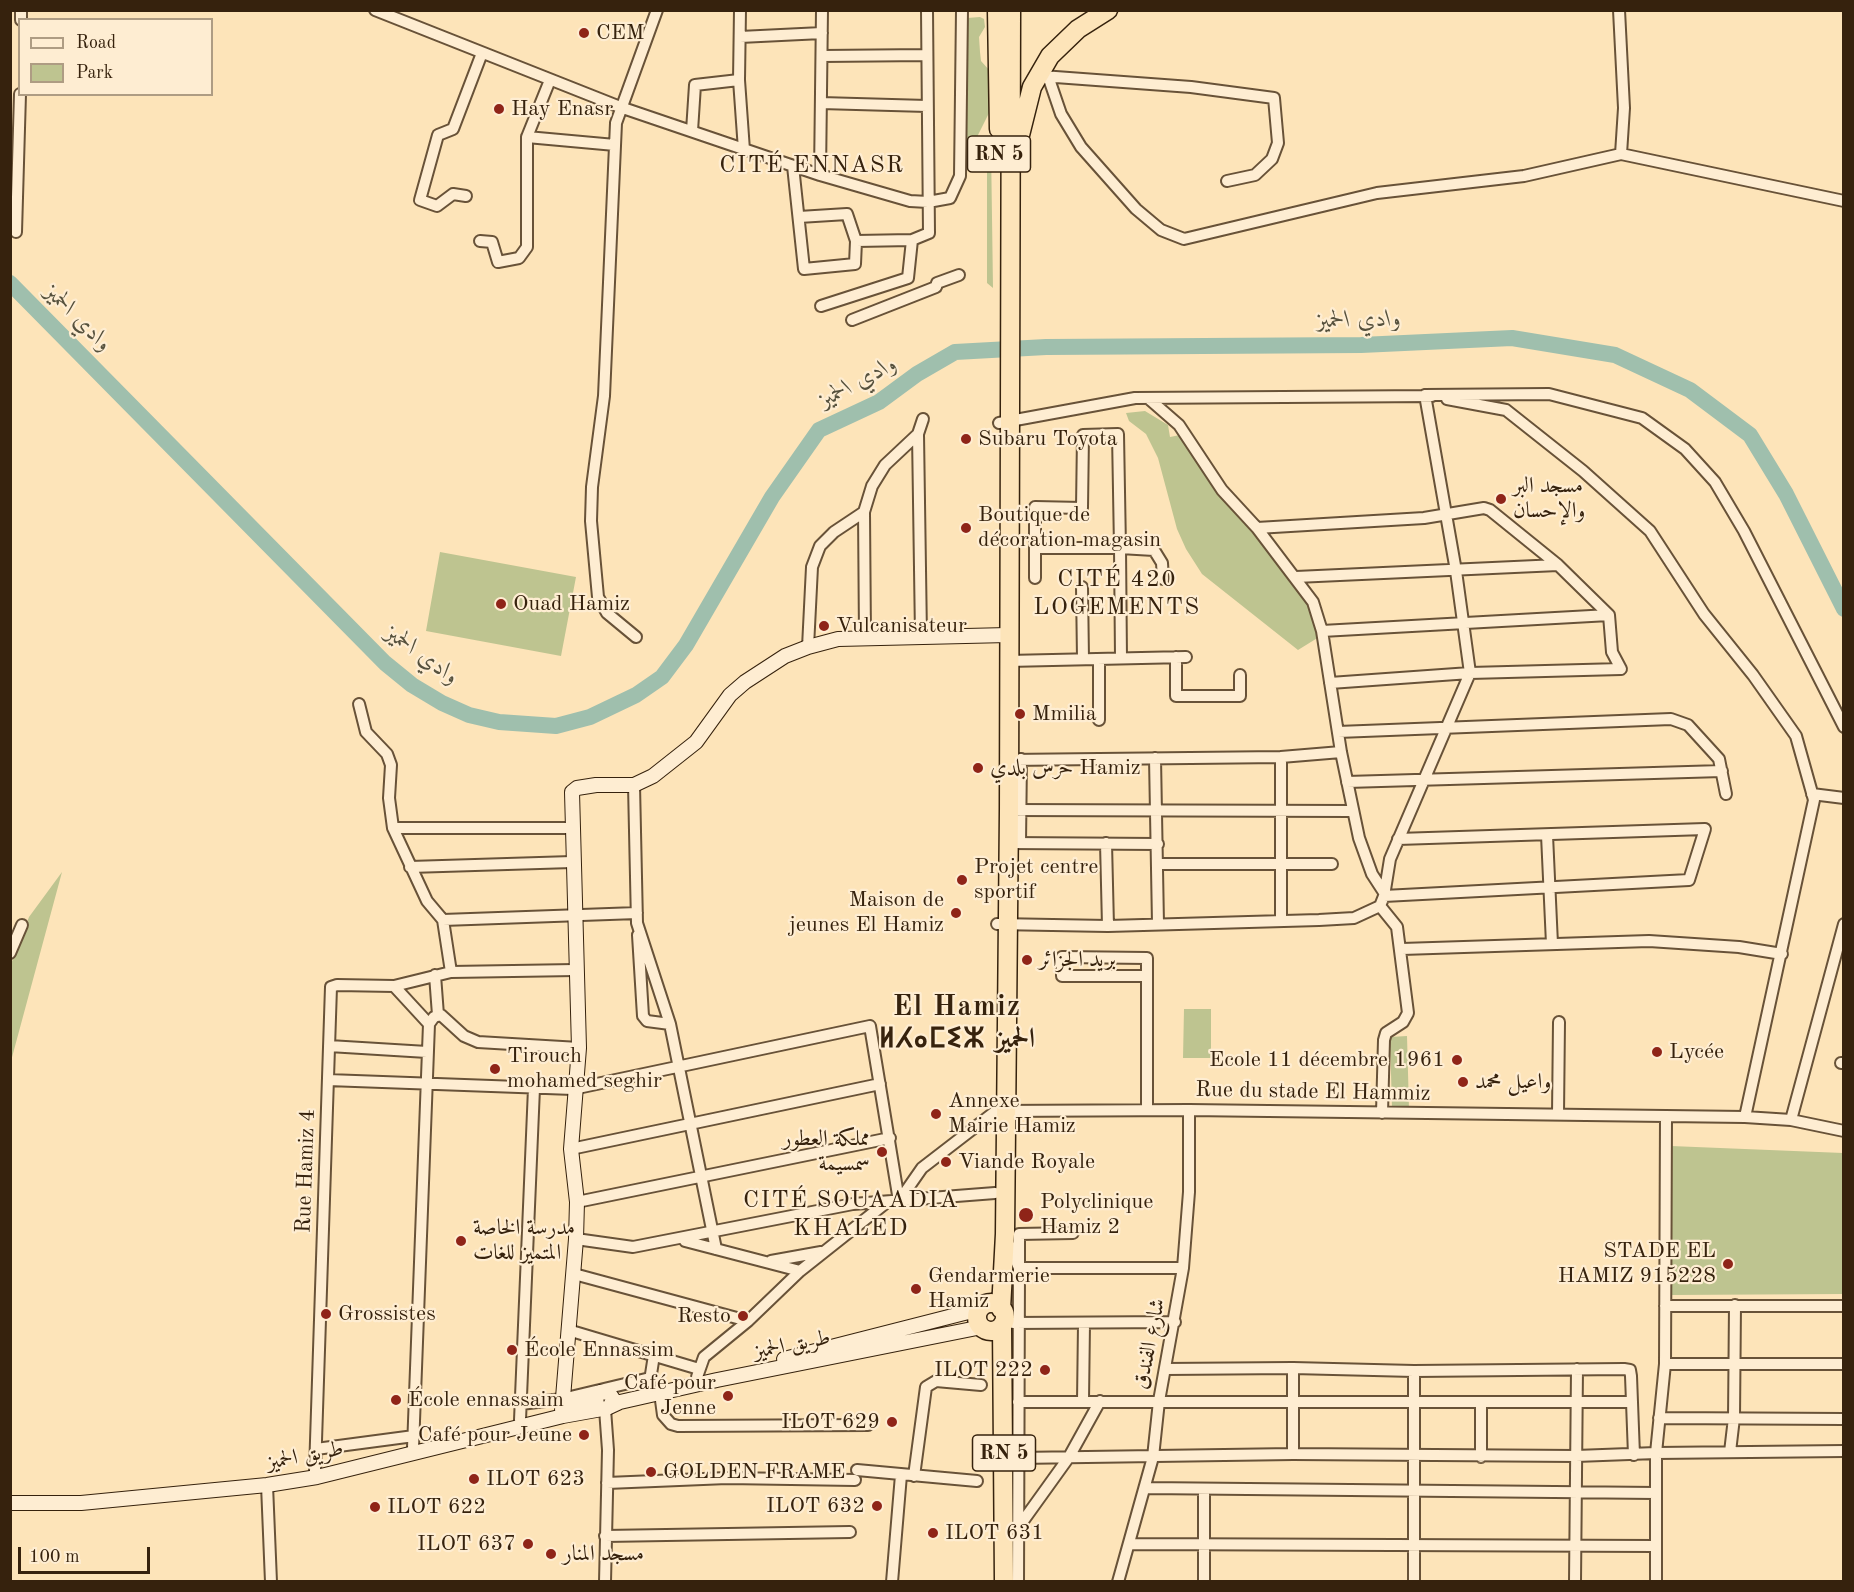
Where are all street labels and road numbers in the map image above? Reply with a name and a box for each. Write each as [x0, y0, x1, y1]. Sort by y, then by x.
road number: RN 5 [968, 136, 1030, 172]
street label: Rue du stade El Hammiz [1195, 1077, 1431, 1107]
street label: Rue Hamiz 4 [291, 1109, 321, 1233]
street label: شارع الفندق [1128, 1296, 1172, 1392]
street label: طريق الحميز [751, 1325, 833, 1365]
road number: RN 5 [972, 1435, 1036, 1471]
street label: طريق الحميز [264, 1436, 346, 1476]

